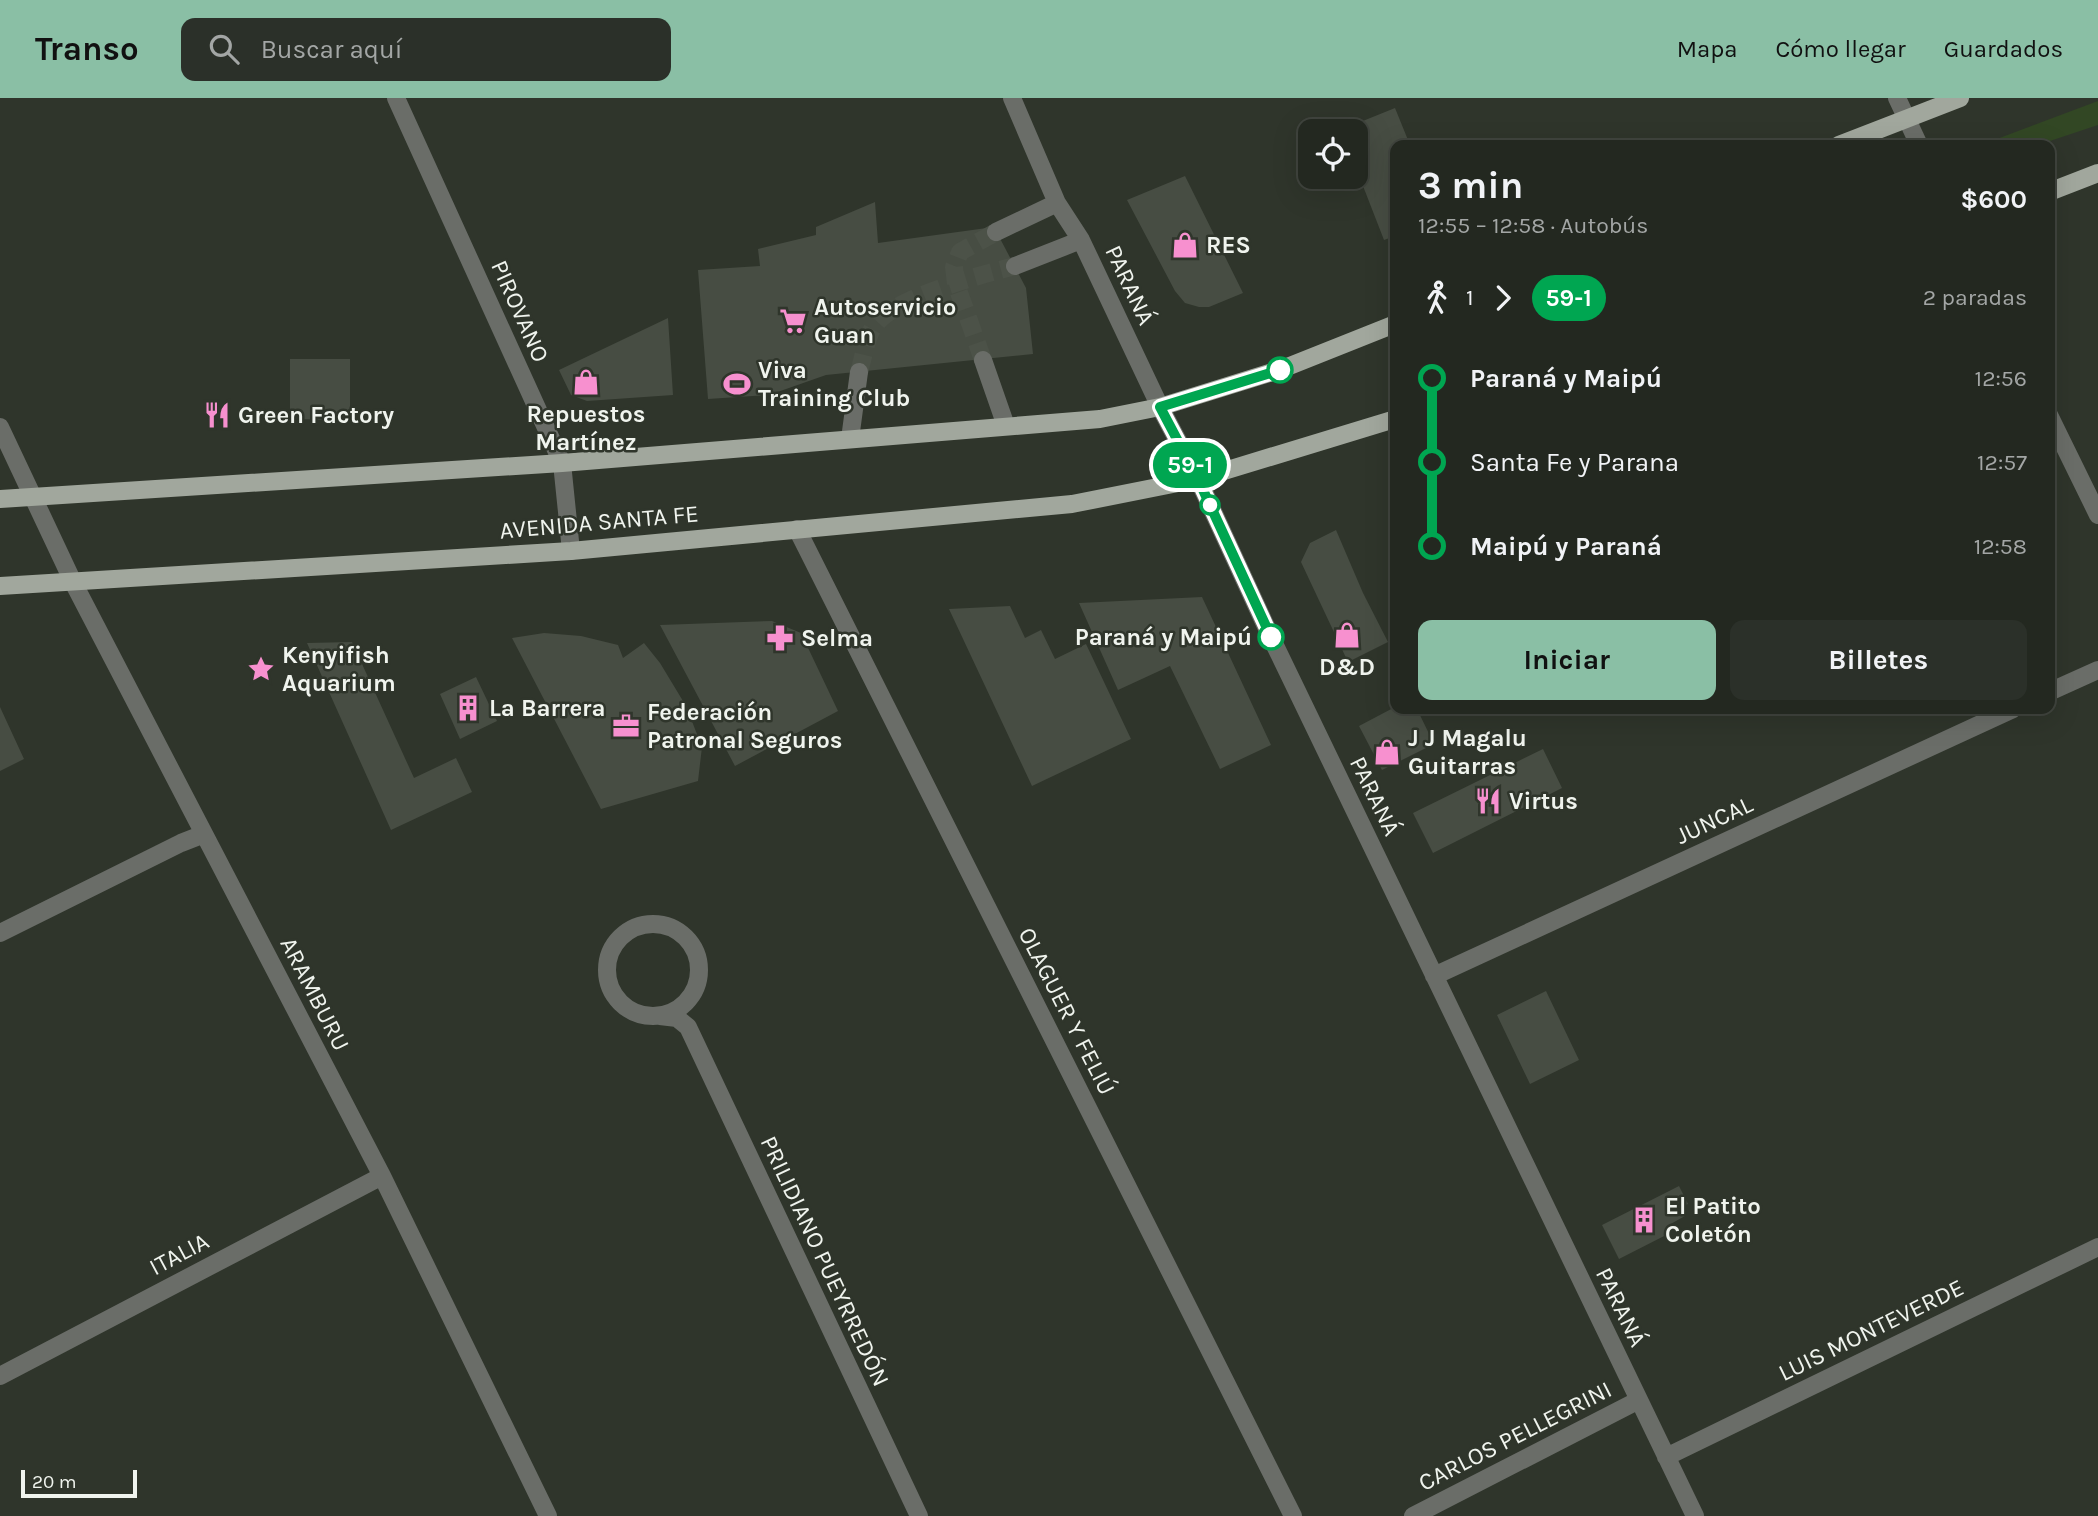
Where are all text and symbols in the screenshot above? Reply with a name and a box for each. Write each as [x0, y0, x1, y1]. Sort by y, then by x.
search box [181, 18, 671, 81]
text: Transo [35, 30, 139, 68]
icon: search [205, 30, 243, 68]
text: Buscar aquí [261, 34, 403, 65]
text: Mapa [1677, 35, 1737, 63]
text: Cómo llegar [1775, 35, 1906, 63]
text: Guardados [1944, 35, 2063, 63]
map controls [1298, 119, 1368, 189]
button: locate [1298, 119, 1368, 189]
text: 3 min [1418, 163, 1523, 208]
text: $600 [1960, 184, 2027, 215]
text: 12:55 – 12:58 · Autobús [1418, 212, 1648, 239]
shop icon: RES [1170, 230, 1200, 260]
place label: RES [1206, 231, 1251, 259]
street label: PARANÁ [1099, 240, 1162, 330]
street label: PIROVANO [485, 256, 555, 366]
icon: walk [1418, 279, 1456, 317]
icon: forward [1484, 279, 1522, 317]
text: 1 [1466, 284, 1474, 311]
text: 59-1 [1546, 284, 1592, 312]
text: 2 paradas [1923, 284, 2027, 311]
place label: Autoservicio Guan [814, 293, 956, 349]
supermarket icon: Autoservicio Guan [778, 306, 808, 336]
place label: Viva Training Club [758, 356, 910, 412]
unlabelled marker [1267, 357, 1293, 383]
text: Paraná y Maipú [1470, 363, 1662, 394]
text: 12:56 [1975, 365, 2027, 392]
shop icon: Repuestos Martínez [571, 367, 601, 397]
sports icon: Viva Training Club [722, 369, 752, 399]
restaurant icon: Green Factory [202, 400, 232, 430]
place label: Repuestos Martínez [527, 400, 645, 456]
place label: Green Factory [238, 401, 394, 429]
line badge: 59-1 [1141, 442, 1239, 488]
text: Santa Fe y Parana [1470, 447, 1679, 478]
text: 12:57 [1977, 449, 2027, 476]
text: 59-1 [1167, 451, 1213, 479]
unlabelled marker [1200, 495, 1220, 515]
street label: AVENIDA SANTA FE [498, 499, 700, 545]
text: Maipú y Paraná [1470, 531, 1662, 562]
text: 12:58 [1974, 533, 2027, 560]
shop icon: D&D [1332, 620, 1362, 650]
button: Iniciar [1418, 620, 1716, 700]
button: Billetes [1730, 620, 2027, 700]
pharmacy icon: Selma [765, 623, 795, 653]
place label: Paraná y Maipú [1075, 623, 1252, 651]
place label: Selma [801, 624, 873, 652]
marker: Paraná y Maipú [1258, 624, 1284, 650]
place label: Kenyifish Aquarium [282, 641, 396, 697]
place label: D&D [1319, 653, 1375, 681]
place icon: Kenyifish Aquarium [246, 654, 276, 684]
building icon: La Barrera [453, 693, 483, 723]
place label: La Barrera [489, 694, 606, 722]
place label: Federación Patronal Seguros [647, 698, 843, 754]
office icon: Federación Patronal Seguros [611, 711, 641, 741]
place label: J J Magalu Guitarras [1408, 724, 1527, 780]
shop icon: J J Magalu Guitarras [1372, 737, 1402, 767]
street label: PARANÁ [1344, 751, 1407, 840]
restaurant icon: Virtus [1473, 786, 1503, 816]
place label: Virtus [1509, 787, 1578, 815]
street label: JUNCAL [1671, 790, 1758, 850]
street label: OLAGUER Y FELIÚ [1013, 922, 1122, 1099]
street label: ARAMBURU [274, 933, 356, 1055]
street label: PRILIDIANO PUEYRREDÓN [755, 1131, 895, 1391]
place label: El Patito Coletón [1665, 1192, 1761, 1248]
building icon: El Patito Coletón [1629, 1205, 1659, 1235]
street label: ITALIA [144, 1227, 214, 1281]
street label: PARANÁ [1590, 1262, 1653, 1351]
street label: LUIS MONTEVERDE [1774, 1273, 1968, 1387]
street label: CARLOS PELLEGRINI [1414, 1375, 1616, 1497]
scale bar [21, 1467, 136, 1499]
text: 20 m [32, 1471, 77, 1493]

